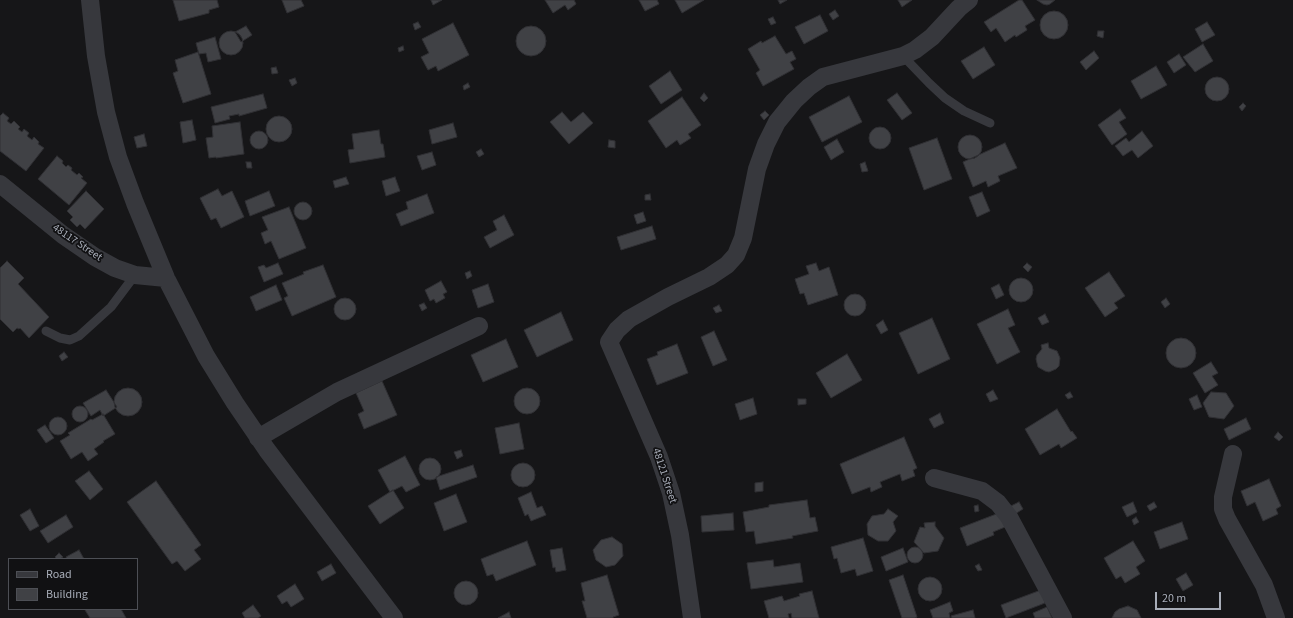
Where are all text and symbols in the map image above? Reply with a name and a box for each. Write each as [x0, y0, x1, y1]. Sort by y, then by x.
street label: 48117 Street [50, 222, 104, 264]
street label: 48121 Street [649, 447, 679, 505]
legend [8, 558, 138, 610]
text: Road [46, 566, 72, 583]
scale bar [1157, 584, 1223, 610]
text: Building [46, 586, 88, 603]
text: 20 m [1162, 590, 1186, 607]

